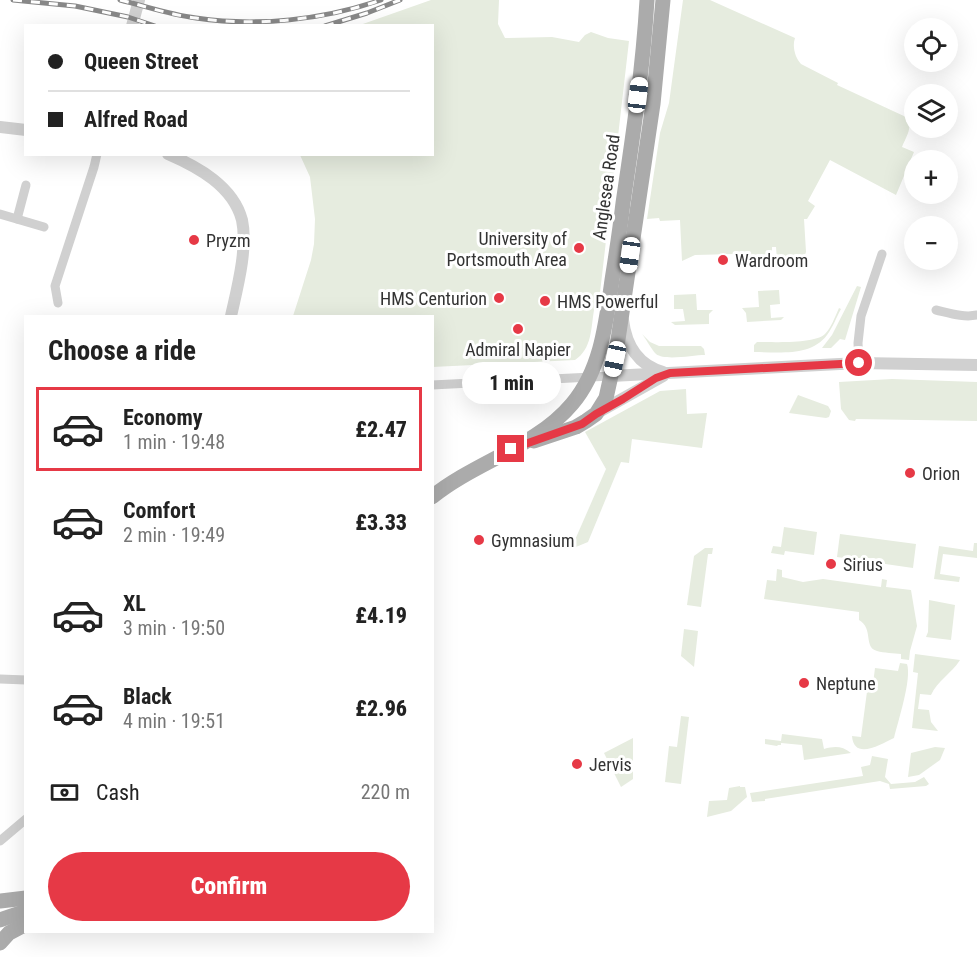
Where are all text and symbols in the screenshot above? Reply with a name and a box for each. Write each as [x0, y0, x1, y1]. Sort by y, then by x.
map controls [904, 18, 958, 270]
button: locate [904, 18, 958, 72]
text: Queen Street [84, 49, 199, 74]
car [627, 76, 649, 114]
button: layers [904, 84, 958, 138]
text: Alfred Road [84, 107, 188, 132]
street label: Anglesea Road [588, 133, 624, 241]
button: + [904, 150, 958, 204]
button: − [904, 216, 958, 270]
place label: University of Portsmouth Area [446, 228, 567, 270]
place label: Pryzm [206, 230, 251, 251]
marker: Pryzm [187, 233, 201, 247]
car [619, 236, 641, 274]
marker: University of Portsmouth Area [572, 241, 586, 255]
place label: Wardroom [735, 250, 808, 271]
marker: Wardroom [716, 253, 730, 267]
place label: HMS Centurion [380, 288, 487, 309]
marker: HMS Centurion [492, 291, 506, 305]
place label: HMS Powerful [557, 291, 658, 312]
marker: HMS Powerful [538, 294, 552, 308]
marker: Admiral Napier [511, 322, 525, 336]
text: Choose a ride [48, 335, 196, 367]
place label: Admiral Napier [465, 339, 571, 360]
car [602, 340, 628, 378]
route start [845, 349, 872, 376]
callout: 1 min [462, 362, 560, 404]
text: 1 min [489, 371, 534, 395]
icon: car [51, 402, 105, 456]
text: Economy [123, 405, 203, 430]
text: £2.47 [355, 417, 407, 442]
text: 1 min · 19:48 [123, 430, 225, 454]
route end [497, 435, 524, 462]
place label: Orion [922, 463, 960, 484]
marker: Orion [903, 466, 917, 480]
icon: car [51, 495, 105, 549]
text: Comfort [123, 498, 196, 523]
text: £3.33 [355, 510, 407, 535]
text: 2 min · 19:49 [123, 523, 225, 547]
place label: Gymnasium [491, 530, 575, 551]
marker: Gymnasium [472, 533, 486, 547]
place label: Sirius [843, 554, 883, 575]
marker: Sirius [824, 557, 838, 571]
icon: car [51, 588, 105, 642]
text: XL [123, 591, 146, 616]
text: £4.19 [355, 603, 407, 628]
text: 3 min · 19:50 [123, 616, 225, 640]
place label: Neptune [816, 673, 876, 694]
marker: Neptune [797, 676, 811, 690]
icon: car [51, 681, 105, 735]
text: Black [123, 684, 172, 709]
text: £2.96 [355, 696, 407, 721]
text: 4 min · 19:51 [123, 709, 225, 733]
place label: Jervis [589, 754, 632, 775]
marker: Jervis [570, 757, 584, 771]
icon: cash [48, 776, 81, 809]
text: Cash [96, 780, 140, 805]
text: 220 m [361, 780, 410, 804]
button: Confirm [48, 852, 410, 921]

